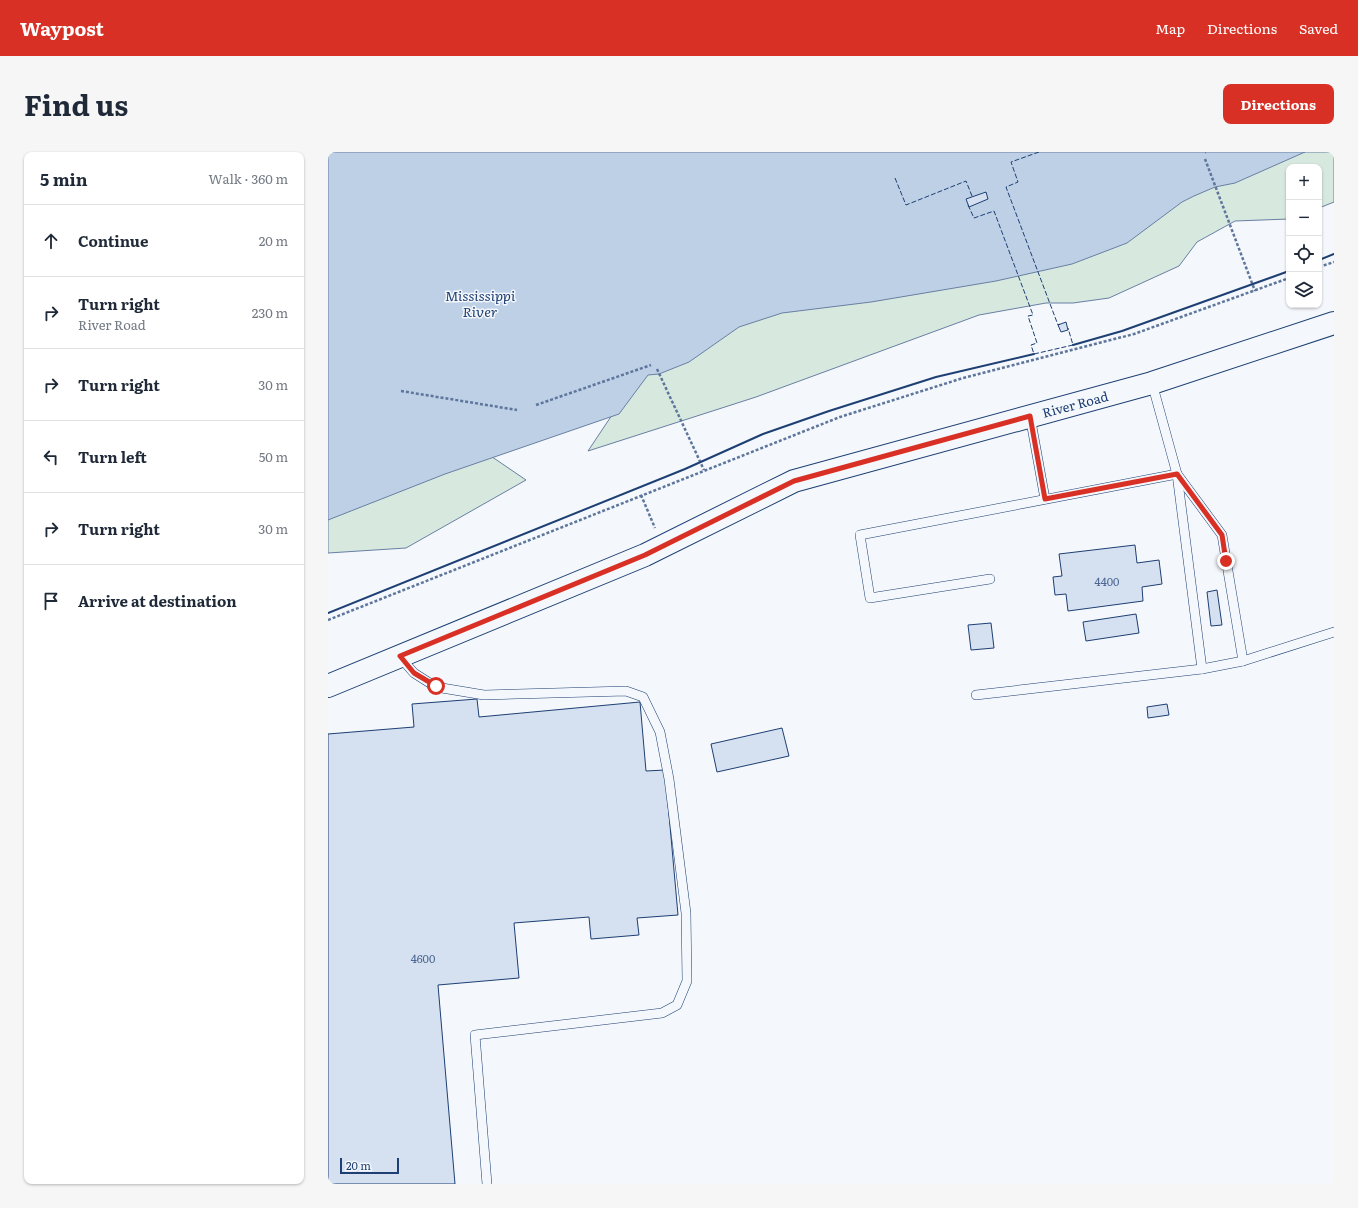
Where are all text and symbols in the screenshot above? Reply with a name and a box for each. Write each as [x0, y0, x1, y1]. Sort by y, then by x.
text: Waypost [20, 14, 104, 42]
text: Map [1155, 18, 1185, 38]
text: Directions [1207, 18, 1277, 38]
text: Saved [1299, 18, 1338, 38]
text: Find us [24, 83, 128, 125]
button: Directions [1223, 84, 1334, 124]
map controls [1286, 164, 1322, 308]
button: + [1286, 164, 1322, 200]
text: 5 min [40, 166, 88, 191]
text: Walk · 360 m [208, 169, 288, 188]
button: − [1286, 200, 1322, 236]
text: Continue [78, 229, 148, 252]
icon: ahead [40, 230, 62, 252]
text: 20 m [259, 231, 288, 250]
button: locate [1286, 236, 1322, 272]
button: layers [1286, 272, 1322, 308]
water label: Mississippi River [445, 285, 516, 321]
text: Turn right [78, 292, 160, 315]
icon: right [40, 302, 62, 324]
text: 230 m [252, 303, 288, 322]
text: River Road [78, 315, 146, 334]
text: Turn right [78, 373, 160, 396]
icon: right [40, 374, 62, 396]
text: 30 m [258, 375, 288, 394]
street label: River Road [1040, 386, 1110, 422]
text: Turn left [78, 445, 147, 468]
icon: left [40, 446, 62, 468]
text: 50 m [259, 447, 288, 466]
text: Turn right [78, 517, 160, 540]
icon: right [40, 518, 62, 540]
text: 30 m [258, 519, 288, 538]
route end [1217, 552, 1235, 570]
house number: 4400 [1095, 573, 1119, 589]
text: Arrive at destination [78, 589, 237, 612]
icon: arrive [40, 590, 62, 612]
route start [427, 677, 445, 695]
house number: 4600 [411, 950, 435, 966]
scale bar [340, 1156, 399, 1175]
text: 20 m [346, 1157, 371, 1173]

